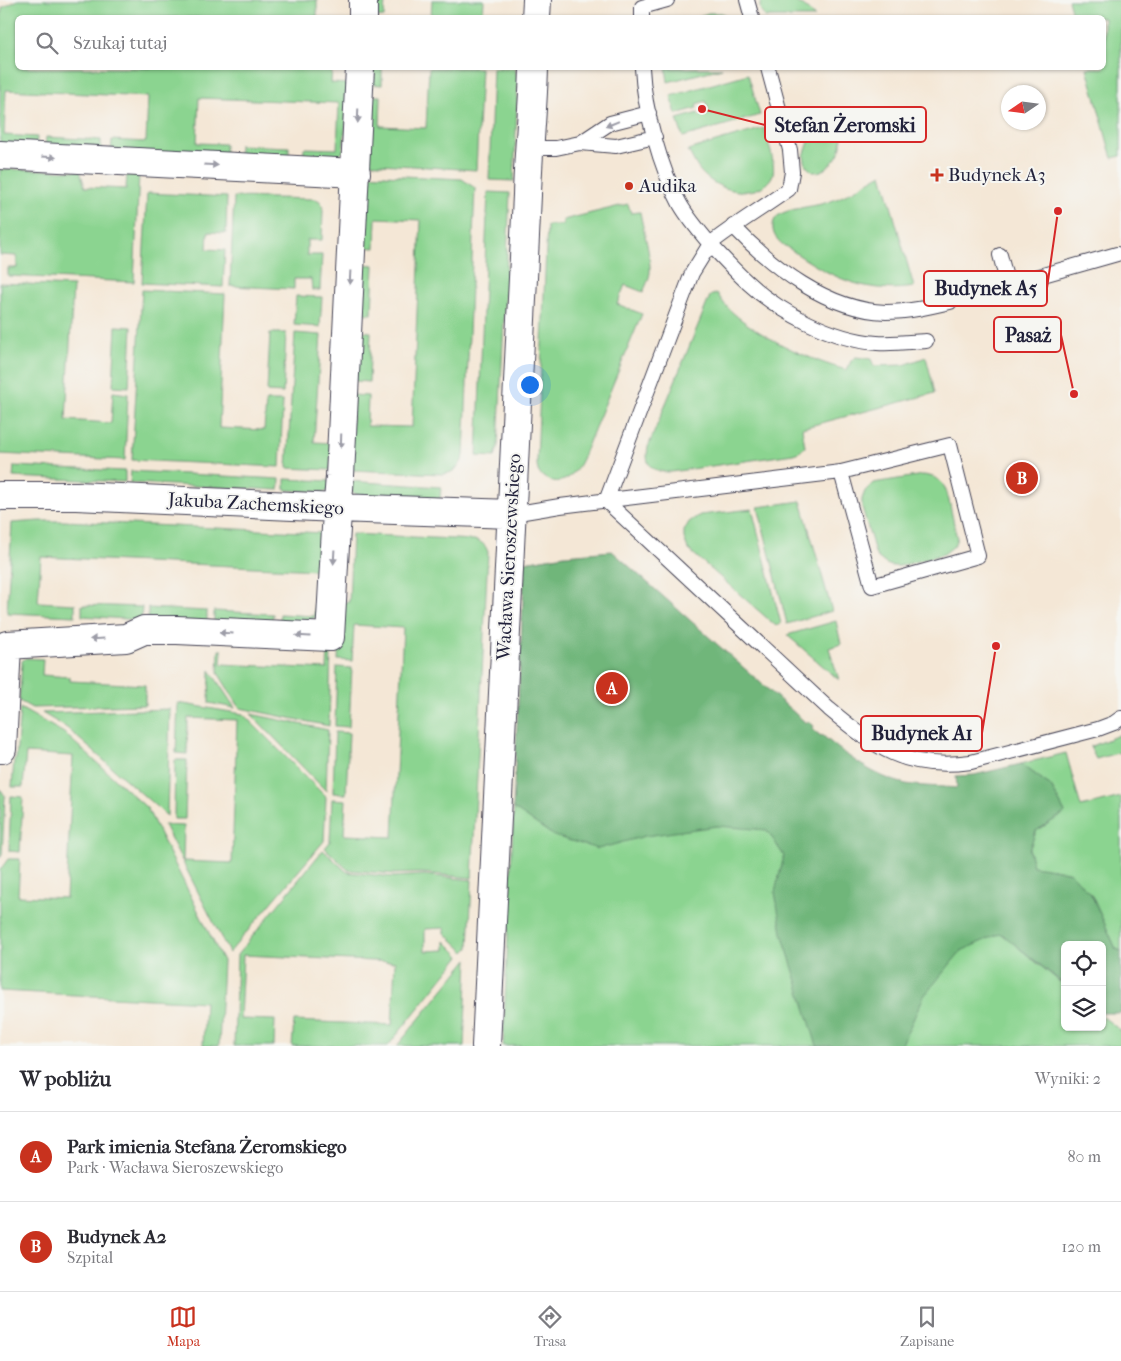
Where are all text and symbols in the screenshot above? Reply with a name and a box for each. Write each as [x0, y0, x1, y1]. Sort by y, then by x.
search box [15, 15, 1106, 70]
icon: search [33, 29, 61, 57]
text: Szukaj tutaj [73, 32, 167, 54]
north arrow [1001, 85, 1046, 130]
callout: Stefan Żeromski [765, 107, 926, 142]
one-way arrow [354, 108, 362, 124]
text: Stefan Żeromski [774, 112, 917, 137]
one-way arrow [605, 120, 619, 128]
one-way arrow [41, 153, 57, 161]
one-way arrow [203, 162, 219, 170]
place label: Budynek A3 [948, 164, 1045, 186]
marker: Budynek A3 [930, 168, 944, 182]
place label: Audika [638, 175, 696, 197]
marker: Audika [623, 180, 635, 192]
one-way arrow [345, 271, 353, 287]
callout: Budynek A5 [924, 271, 1047, 306]
text: Budynek A5 [935, 277, 1038, 300]
callout: Pasaż [994, 317, 1061, 352]
text: Pasaż [1005, 324, 1051, 347]
your location [517, 372, 543, 398]
one-way arrow [337, 433, 345, 449]
street label: Wacława Sieroszewskiego [493, 453, 525, 662]
pin: B [1006, 459, 1038, 497]
street label: Jakuba Zachemskiego [166, 488, 345, 520]
one-way arrow [330, 549, 338, 565]
one-way arrow [218, 628, 234, 636]
one-way arrow [294, 632, 310, 640]
one-way arrow [89, 636, 105, 644]
pin: A [596, 669, 628, 707]
callout: Budynek A1 [861, 716, 982, 751]
text: Budynek A1 [871, 722, 973, 745]
map controls [1061, 941, 1106, 1031]
button: locate [1061, 941, 1106, 986]
button: layers [1061, 986, 1106, 1031]
text: W pobliżu [20, 1067, 111, 1091]
text: Wyniki: 2 [1035, 1069, 1101, 1088]
text: Park imienia Stefana Żeromskiego [67, 1136, 347, 1158]
text: A [31, 1147, 41, 1166]
text: 80 m [1067, 1147, 1101, 1166]
text: Park · Wacława Sieroszewskiego [67, 1158, 283, 1177]
text: Budynek A2 [67, 1226, 166, 1248]
text: B [31, 1237, 41, 1256]
text: 120 m [1062, 1237, 1101, 1256]
text: Szpital [67, 1248, 113, 1267]
tab: Mapa [167, 1303, 200, 1350]
tab: Trasa [534, 1303, 566, 1350]
tab: Zapisane [900, 1303, 954, 1350]

